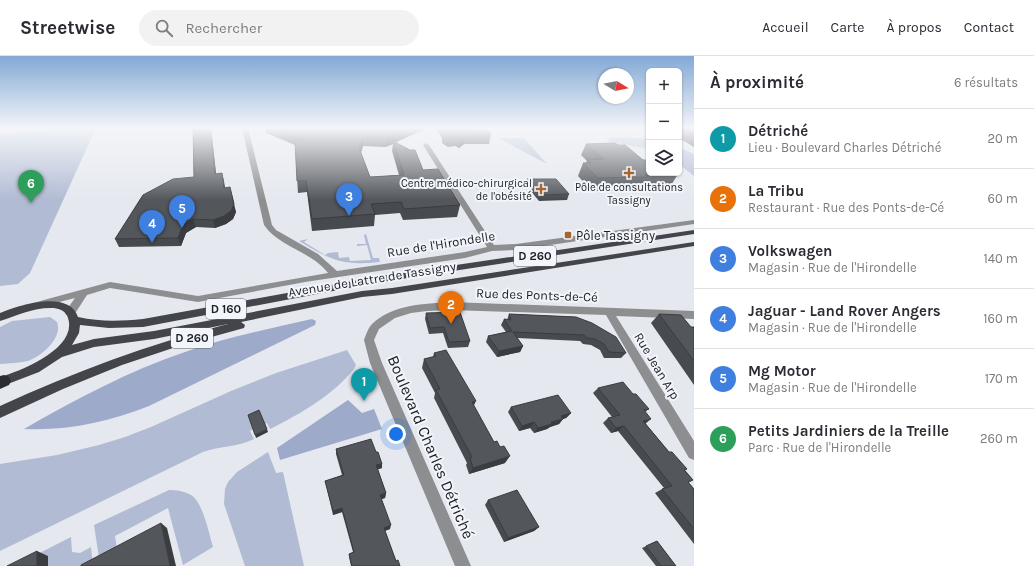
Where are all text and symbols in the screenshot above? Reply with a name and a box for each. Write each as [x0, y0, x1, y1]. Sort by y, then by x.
search box [139, 10, 419, 46]
text: Streetwise [20, 17, 115, 39]
icon: search [153, 17, 175, 39]
text: Rechercher [185, 19, 262, 37]
text: Accueil [762, 19, 809, 36]
text: Carte [831, 19, 864, 36]
text: À propos [886, 19, 942, 36]
text: Contact [964, 19, 1014, 36]
north arrow [598, 68, 634, 104]
map controls [646, 68, 682, 176]
button: + [646, 68, 682, 104]
text: À proximité [710, 72, 804, 92]
text: 6 résultats [954, 75, 1018, 90]
button: − [646, 104, 682, 140]
text: Détriché [748, 122, 808, 140]
text: 1 [721, 131, 725, 146]
text: 20 m [988, 131, 1018, 146]
button: layers [646, 140, 682, 176]
text: Lieu · Boulevard Charles Détriché [748, 140, 941, 155]
marker: Pôle de consultations Tassigny [623, 167, 635, 179]
pin: 6 [18, 170, 44, 203]
place label: Centre médico-chirurgical de l'obésité [401, 177, 532, 203]
place label: Pôle de consultations Tassigny [575, 181, 683, 207]
text: La Tribu [748, 182, 804, 200]
pin: 3 [336, 183, 362, 216]
marker: Centre médico-chirurgical de l'obésité [535, 183, 547, 195]
text: 2 [719, 191, 727, 206]
text: 60 m [988, 191, 1018, 206]
pin: 5 [169, 195, 195, 228]
text: Restaurant · Rue des Ponts-de-Cé [748, 200, 944, 215]
pin: 4 [139, 210, 165, 243]
street label: Rue de l'Hirondelle [386, 228, 496, 260]
place label: Pôle Tassigny [576, 228, 655, 243]
marker: Pôle Tassigny [563, 230, 573, 240]
text: Volkswagen [748, 242, 832, 260]
road number: D 260 [514, 246, 556, 266]
text: 3 [719, 251, 727, 266]
text: 140 m [983, 251, 1018, 266]
street label: Avenue de Lattre de Tassigny [287, 258, 457, 300]
text: Magasin · Rue de l'Hirondelle [748, 260, 917, 275]
street label: Rue des Ponts-de-Cé [476, 285, 598, 305]
pin: 2 [438, 291, 464, 324]
road number: D 160 [206, 299, 246, 319]
text: Jaguar - Land Rover Angers [748, 302, 941, 320]
text: 4 [719, 311, 727, 326]
text: 160 m [983, 311, 1018, 326]
text: Magasin · Rue de l'Hirondelle [748, 320, 917, 335]
road number: D 260 [171, 328, 213, 348]
street label: Rue Jean Arp [631, 330, 683, 402]
street label: Boulevard Charles Détriché [384, 352, 478, 542]
text: Mg Motor [748, 362, 816, 380]
pin: 1 [351, 368, 377, 401]
text: 5 [719, 371, 727, 386]
text: 170 m [985, 371, 1018, 386]
text: Magasin · Rue de l'Hirondelle [748, 380, 917, 395]
text: Petits Jardiniers de la Treille [748, 422, 949, 440]
your location [386, 424, 406, 444]
text: 6 [719, 431, 727, 446]
text: 260 m [980, 431, 1018, 446]
text: Parc · Rue de l'Hirondelle [748, 440, 891, 455]

